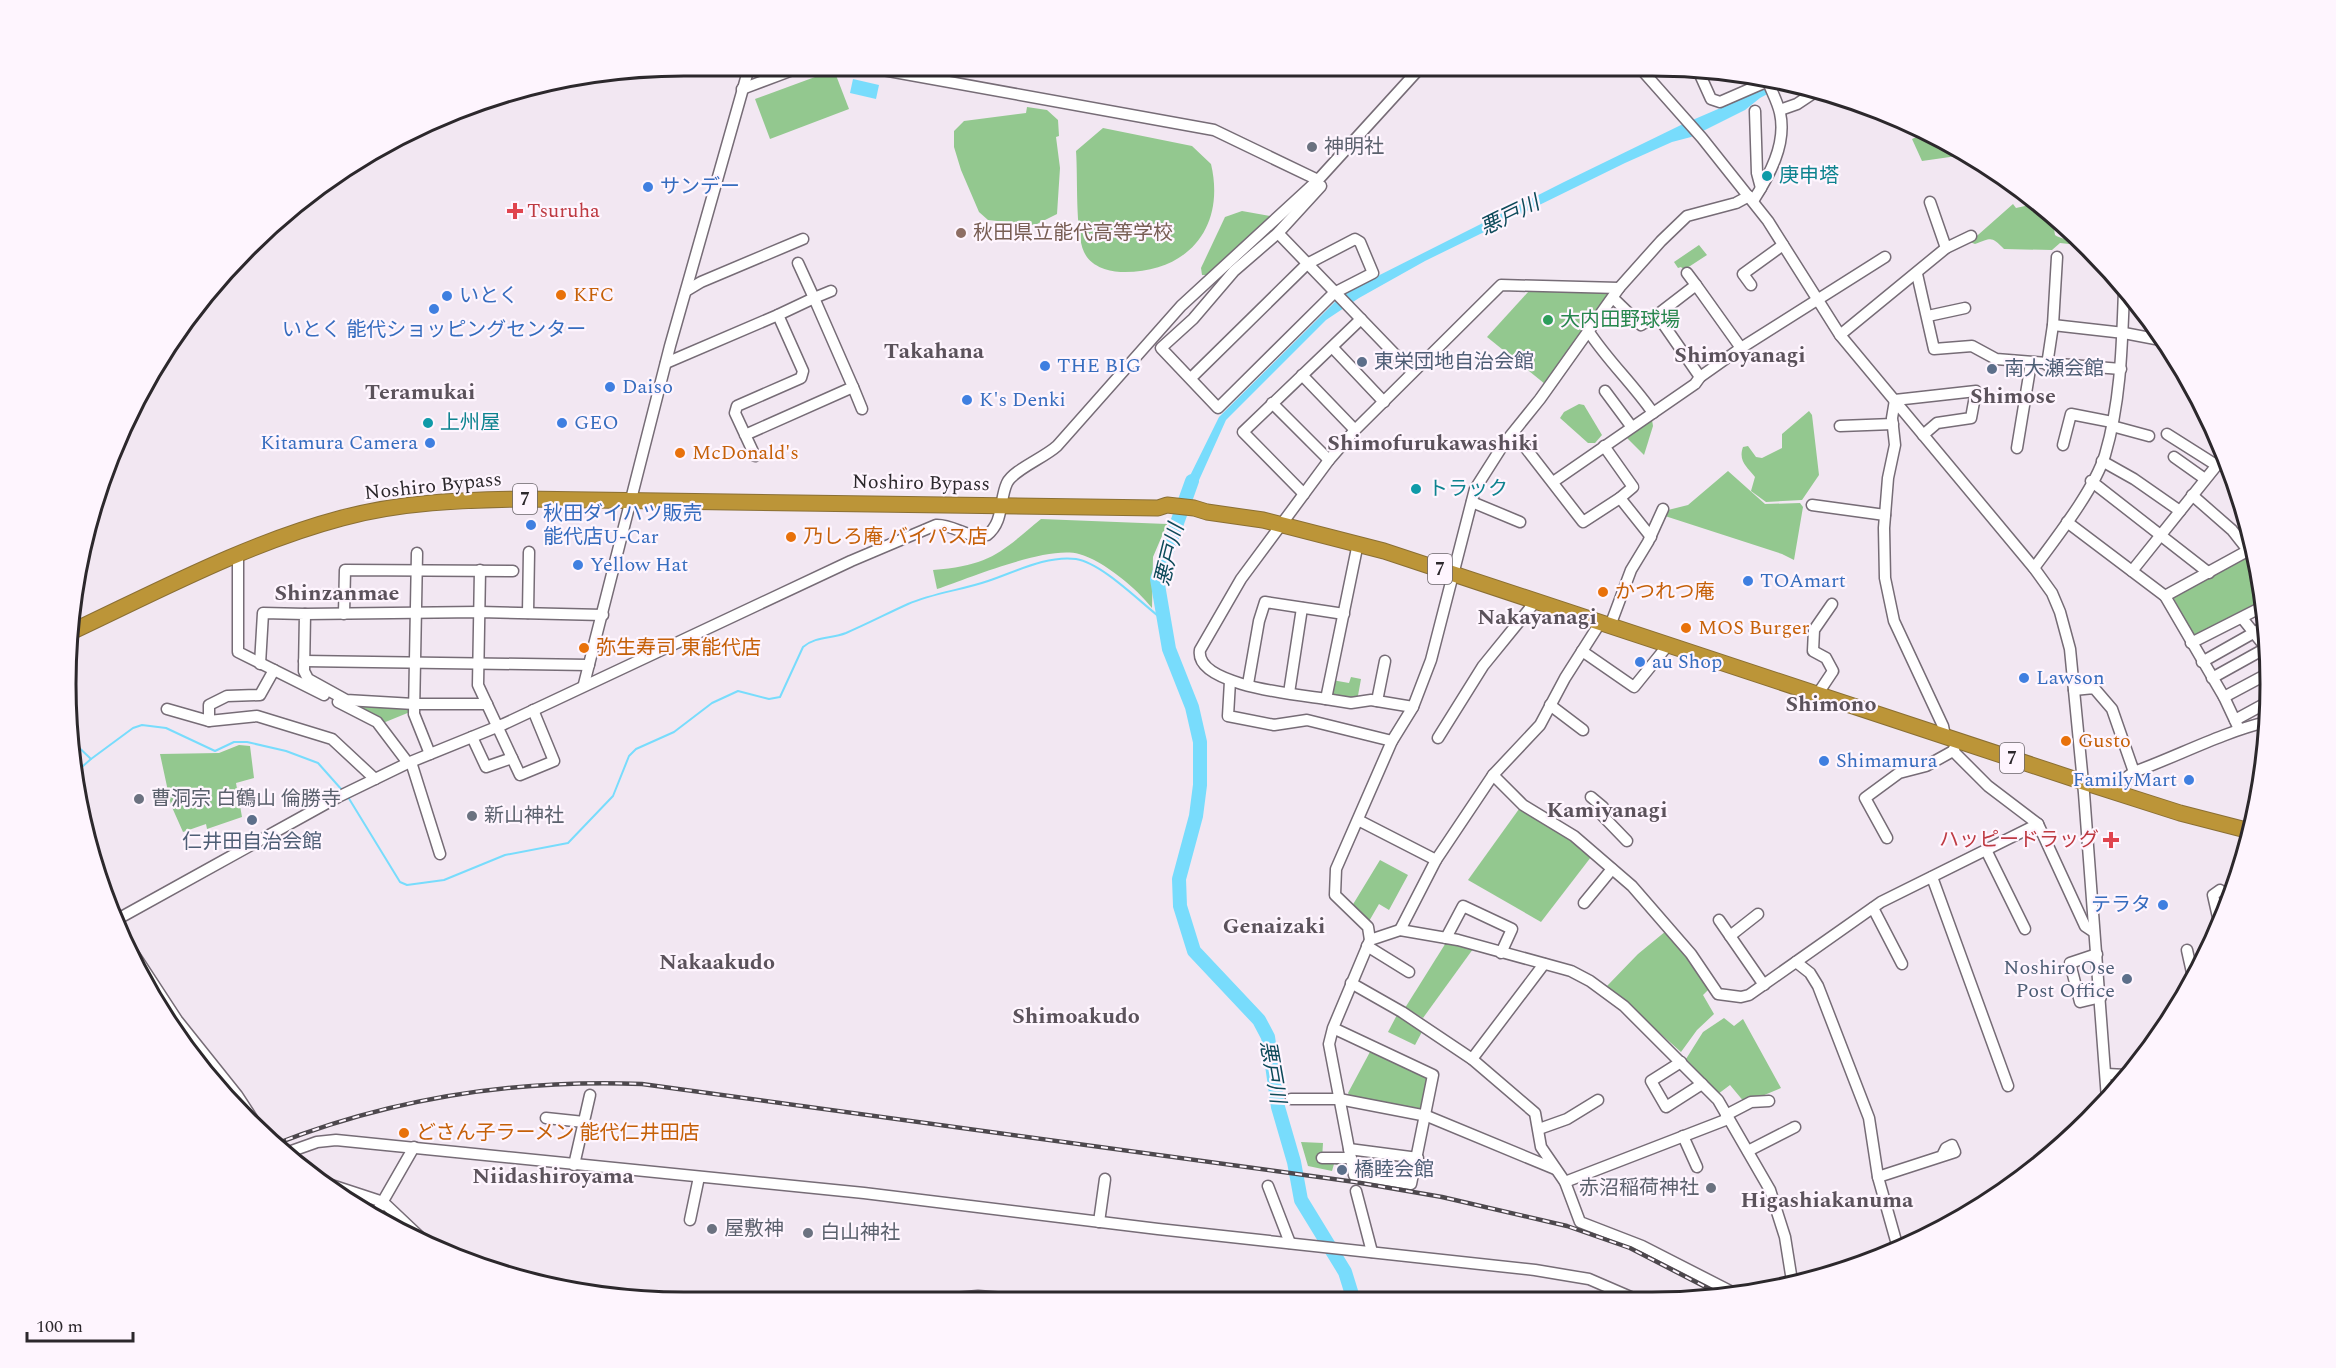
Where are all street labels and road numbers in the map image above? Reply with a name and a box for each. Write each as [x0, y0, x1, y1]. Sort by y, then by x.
street label: Noshiro Bypass [363, 464, 503, 508]
street label: Noshiro Bypass [852, 467, 990, 499]
road number: 7 [513, 484, 537, 514]
road number: 7 [1428, 554, 1452, 584]
road number: 7 [2000, 743, 2024, 773]

